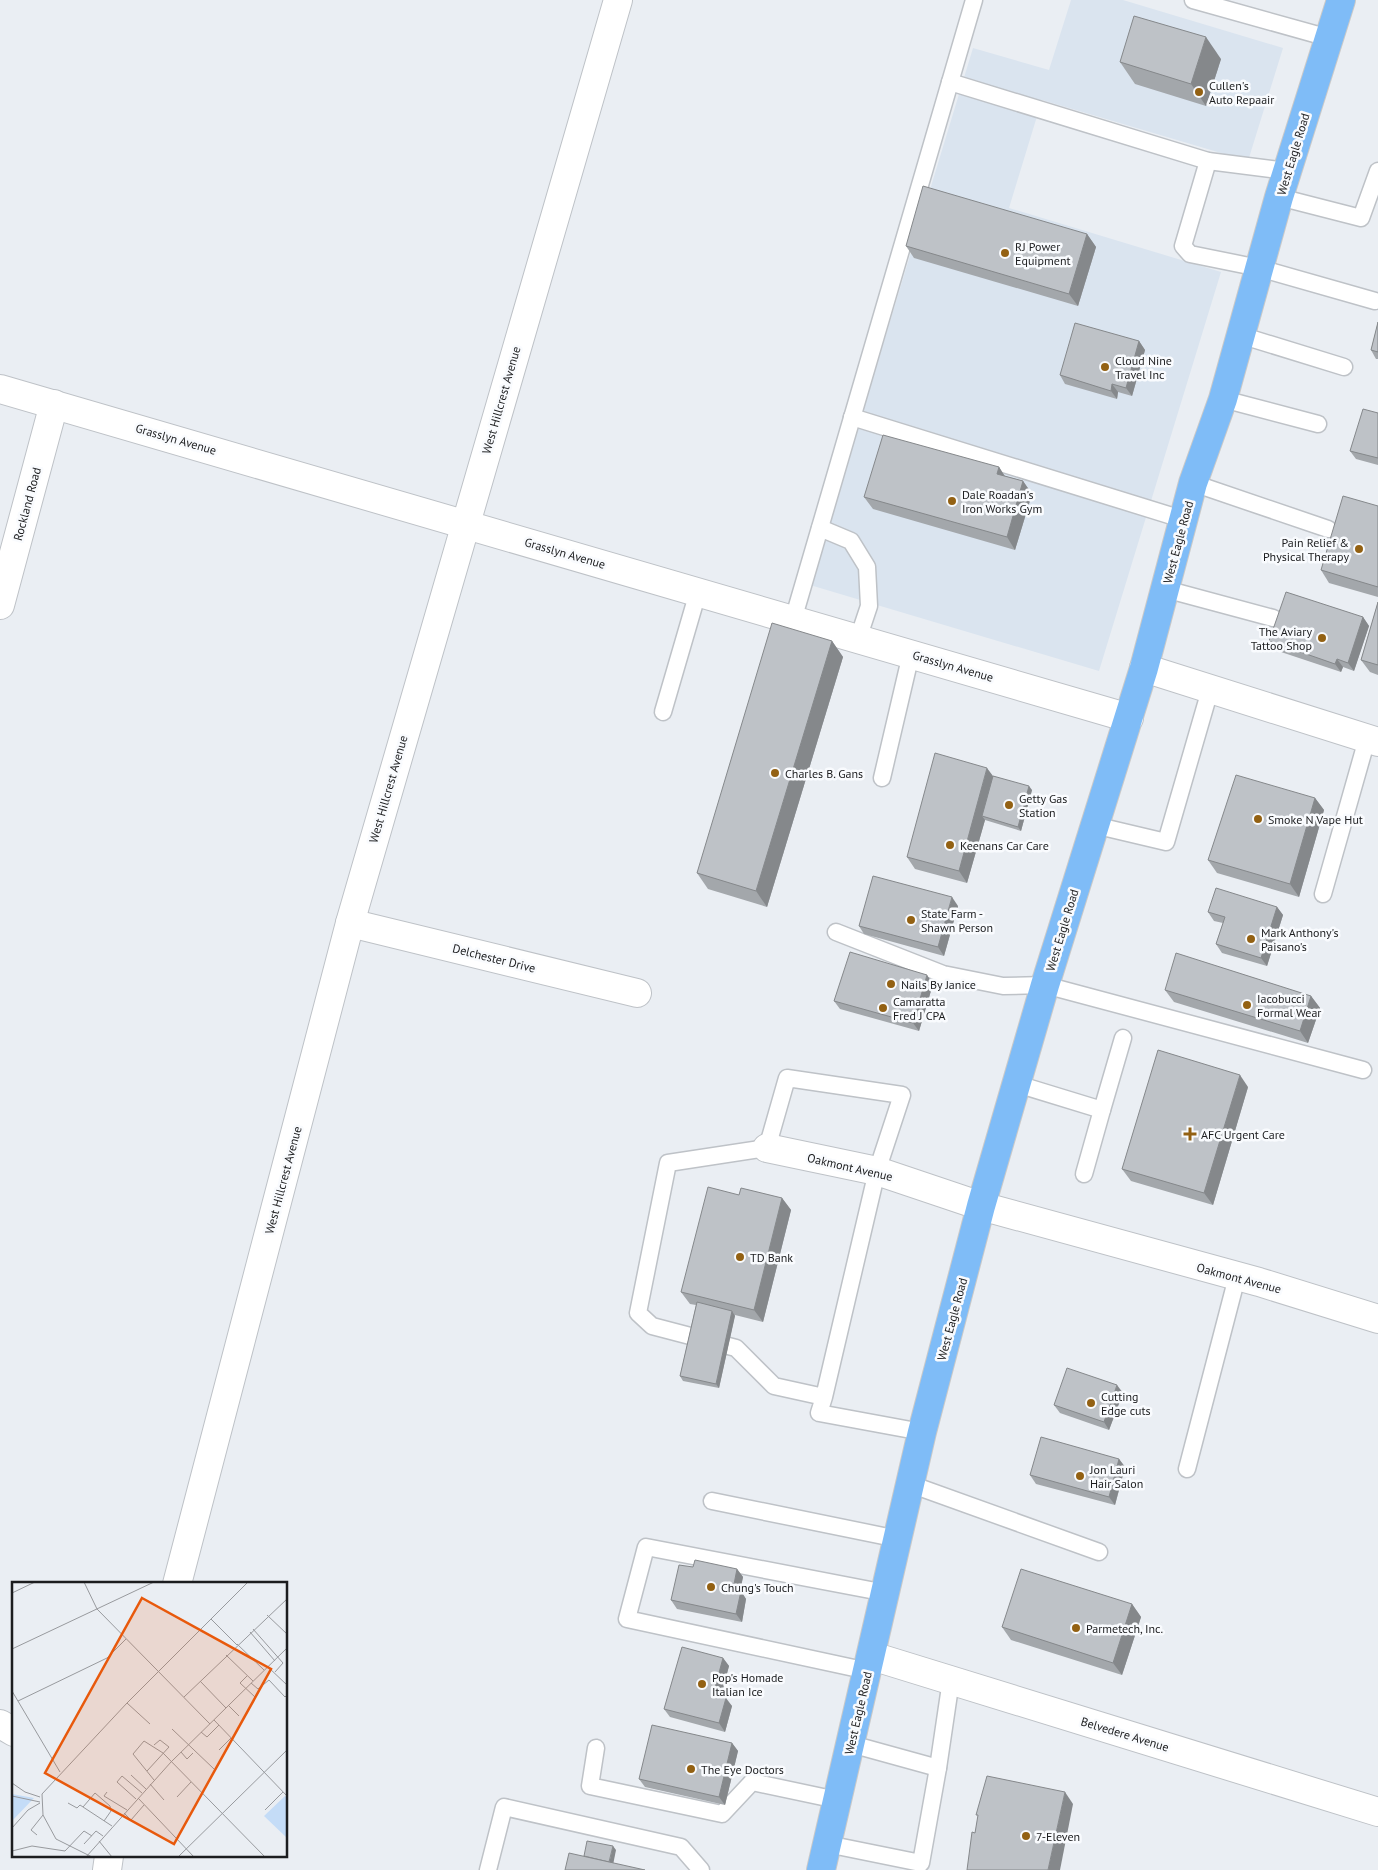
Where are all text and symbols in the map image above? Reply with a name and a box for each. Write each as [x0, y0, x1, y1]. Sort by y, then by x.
place label: Cullen's Auto Repaair [1209, 78, 1274, 107]
marker: Cullen's Auto Repaair [1193, 86, 1205, 98]
street label: West Eagle Road [1273, 111, 1313, 197]
place label: RJ Power Equipment [1015, 239, 1071, 268]
marker: RJ Power Equipment [999, 247, 1011, 259]
street label: West Hillcrest Avenue [478, 345, 524, 455]
place label: Cloud Nine Travel Inc [1115, 353, 1172, 382]
marker: Cloud Nine Travel Inc [1099, 361, 1111, 373]
street label: Grasslyn Avenue [134, 420, 218, 458]
street label: Rockland Road [10, 466, 44, 542]
place label: Dale Roadan's Iron Works Gym [962, 487, 1042, 516]
marker: Dale Roadan's Iron Works Gym [946, 495, 958, 507]
street label: West Eagle Road [1160, 499, 1196, 585]
street label: Grasslyn Avenue [523, 534, 607, 572]
place label: Pain Relief & Physical Therapy [1263, 535, 1349, 564]
marker: Pain Relief & Physical Therapy [1353, 543, 1365, 555]
place label: The Aviary Tattoo Shop [1251, 624, 1312, 653]
marker: The Aviary Tattoo Shop [1316, 632, 1328, 644]
street label: Grasslyn Avenue [911, 647, 995, 685]
street label: West Hillcrest Avenue [365, 734, 411, 844]
place label: Charles B. Gans [785, 766, 863, 781]
marker: Charles B. Gans [769, 767, 781, 779]
place label: Getty Gas Station [1019, 791, 1067, 820]
marker: Getty Gas Station [1003, 799, 1015, 811]
place label: Smoke N Vape Hut [1268, 812, 1363, 827]
marker: Smoke N Vape Hut [1252, 813, 1264, 825]
place label: Keenans Car Care [960, 838, 1049, 853]
marker: Keenans Car Care [944, 839, 956, 851]
street label: West Eagle Road [1042, 887, 1082, 973]
place label: State Farm - Shawn Person [921, 906, 993, 935]
marker: State Farm - Shawn Person [905, 914, 917, 926]
place label: Mark Anthony's Paisano's [1261, 925, 1338, 954]
marker: Mark Anthony's Paisano's [1245, 933, 1257, 945]
street label: Delchester Drive [451, 940, 537, 976]
place label: Nails By Janice [901, 977, 976, 992]
marker: Nails By Janice [885, 978, 897, 990]
place label: Iacobucci Formal Wear [1257, 991, 1321, 1020]
place label: Camaratta Fred J CPA [893, 994, 946, 1023]
marker: Iacobucci Formal Wear [1241, 999, 1253, 1011]
marker: Camaratta Fred J CPA [877, 1002, 889, 1014]
street label: West Hillcrest Avenue [261, 1124, 305, 1236]
marker: AFC Urgent Care [1183, 1127, 1197, 1141]
place label: AFC Urgent Care [1201, 1127, 1285, 1142]
street label: Oakmont Avenue [806, 1150, 894, 1184]
place label: TD Bank [750, 1250, 793, 1265]
marker: TD Bank [734, 1251, 746, 1263]
street label: Oakmont Avenue [1195, 1259, 1283, 1297]
street label: West Eagle Road [934, 1276, 970, 1362]
place label: Cutting Edge cuts [1101, 1389, 1151, 1418]
marker: Cutting Edge cuts [1085, 1397, 1097, 1409]
place label: Jon Lauri Hair Salon [1089, 1462, 1143, 1491]
marker: Jon Lauri Hair Salon [1074, 1470, 1086, 1482]
place label: Chung's Touch [721, 1580, 794, 1595]
marker: Chung's Touch [705, 1581, 717, 1593]
inset map [12, 1582, 288, 1858]
place label: Parmetech, Inc. [1086, 1621, 1163, 1636]
marker: Parmetech, Inc. [1070, 1622, 1082, 1634]
place label: Pop's Homade Italian Ice [712, 1670, 783, 1699]
street label: West Eagle Road [841, 1670, 875, 1756]
marker: Pop's Homade Italian Ice [696, 1678, 708, 1690]
street label: Belvedere Avenue [1079, 1713, 1171, 1755]
place label: The Eye Doctors [701, 1762, 784, 1777]
marker: The Eye Doctors [685, 1763, 697, 1775]
place label: 7-Eleven [1036, 1829, 1080, 1844]
marker: 7-Eleven [1020, 1830, 1032, 1842]

